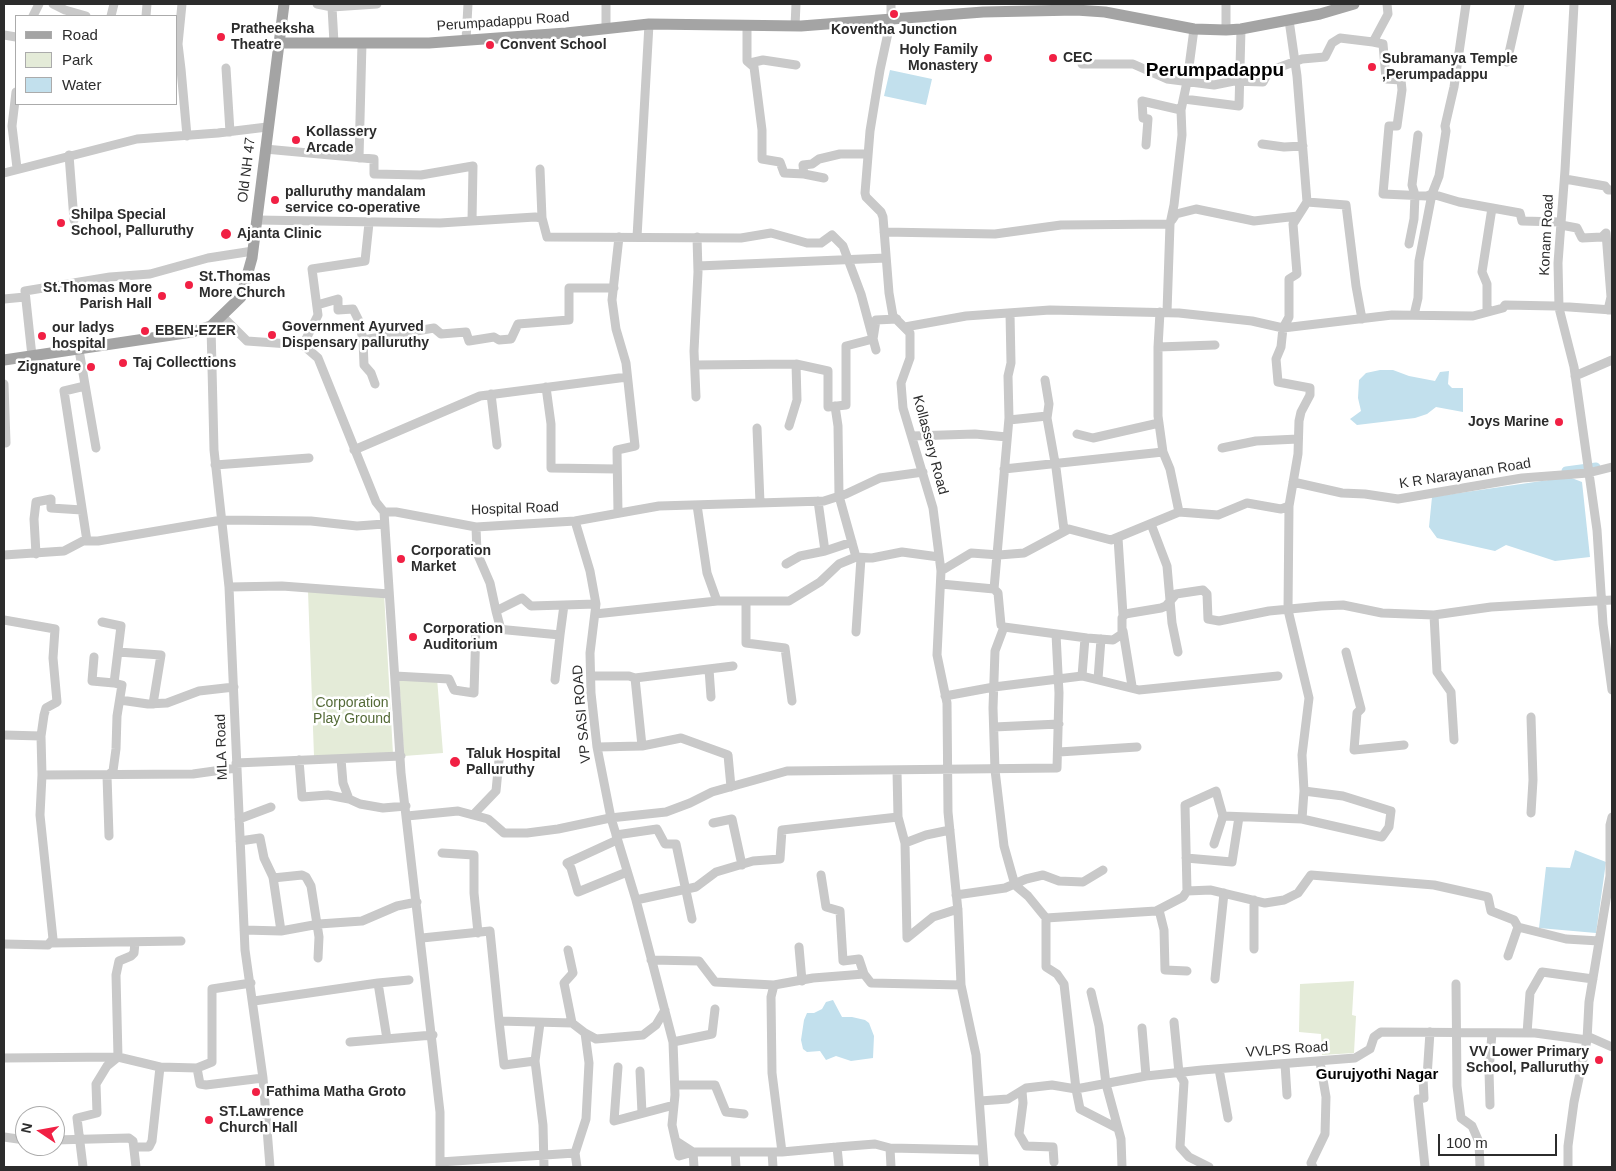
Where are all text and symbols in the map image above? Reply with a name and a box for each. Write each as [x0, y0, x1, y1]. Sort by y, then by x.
marker: Koventha Junction [888, 8, 900, 20]
street label: Perumpadappu Road [436, 9, 570, 35]
legend [15, 15, 178, 105]
place label: Pratheeksha Theatre [231, 21, 314, 54]
place label: Koventha Junction [831, 22, 957, 38]
text: Road [62, 26, 98, 43]
marker: Pratheeksha Theatre [215, 31, 227, 43]
place label: Convent School [500, 37, 607, 53]
marker: Convent School [484, 39, 496, 51]
place label: Holy Family Monastery [899, 42, 978, 74]
place label: CEC [1063, 50, 1093, 66]
text: Park [62, 51, 93, 68]
place label: Subramanya Temple ,Perumpadappu [1382, 51, 1518, 84]
marker: Holy Family Monastery [982, 52, 994, 64]
marker: CEC [1047, 52, 1059, 64]
district label: Perumpadappu [1146, 60, 1284, 82]
marker: Subramanya Temple ,Perumpadappu [1366, 61, 1378, 73]
text: Water [62, 76, 101, 93]
place label: Kollassery Arcade [306, 124, 377, 156]
marker: Kollassery Arcade [290, 134, 302, 146]
street label: Old NH 47 [235, 137, 259, 203]
place label: palluruthy mandalam service co-operative [285, 184, 426, 216]
marker: palluruthy mandalam service co-operative [269, 194, 281, 206]
street label: Konam Road [1536, 194, 1558, 276]
place label: Shilpa Special School, Palluruthy [71, 207, 194, 240]
marker: Shilpa Special School, Palluruthy [55, 217, 67, 229]
place label: Ajanta Clinic [237, 226, 322, 242]
marker: Ajanta Clinic [219, 227, 233, 241]
place label: St.Thomas More Church [199, 269, 285, 302]
marker: St.Thomas More Church [183, 279, 195, 291]
place label: St.Thomas More Parish Hall [43, 280, 152, 312]
marker: St.Thomas More Parish Hall [156, 290, 168, 302]
place label: Government Ayurved Dispensary palluruthy [282, 319, 429, 352]
place label: our ladys hospital [52, 320, 114, 352]
place label: EBEN-EZER [155, 323, 236, 339]
marker: EBEN-EZER [139, 325, 151, 337]
marker: Government Ayurved Dispensary palluruthy [266, 329, 278, 341]
marker: our ladys hospital [36, 330, 48, 342]
place label: Taj Collecttions [133, 355, 236, 371]
marker: Taj Collecttions [117, 357, 129, 369]
place label: Zignature [17, 359, 81, 375]
marker: Zignature [85, 361, 97, 373]
street label: Kollassery Road [909, 394, 951, 496]
place label: Joys Marine [1468, 414, 1549, 430]
marker: Joys Marine [1553, 416, 1565, 428]
street label: K R Narayanan Road [1398, 455, 1532, 493]
street label: Hospital Road [471, 499, 559, 519]
place label: Corporation Market [411, 543, 491, 576]
marker: Corporation Market [395, 553, 407, 565]
place label: Corporation Auditorium [423, 621, 503, 654]
marker: Corporation Auditorium [407, 631, 419, 643]
street label: VP SASI ROAD [569, 664, 595, 764]
park label: Corporation Play Ground [313, 695, 391, 728]
street label: MLA Road [212, 714, 232, 780]
place label: Taluk Hospital Palluruthy [466, 746, 561, 779]
marker: Taluk Hospital Palluruthy [448, 755, 462, 769]
street label: VVLPS Road [1245, 1039, 1329, 1061]
place label: VV Lower Primary School, Palluruthy [1466, 1044, 1589, 1076]
marker: VV Lower Primary School, Palluruthy [1593, 1054, 1605, 1066]
district label: Gurujyothi Nagar [1316, 1066, 1438, 1084]
place label: Fathima Matha Groto [266, 1084, 406, 1100]
marker: Fathima Matha Groto [250, 1086, 262, 1098]
place label: ST.Lawrence Church Hall [219, 1104, 304, 1136]
north arrow [15, 1106, 65, 1156]
marker: ST.Lawrence Church Hall [203, 1114, 215, 1126]
text: N [17, 1121, 35, 1135]
scale bar [1441, 1124, 1560, 1156]
text: 100 m [1446, 1134, 1488, 1151]

